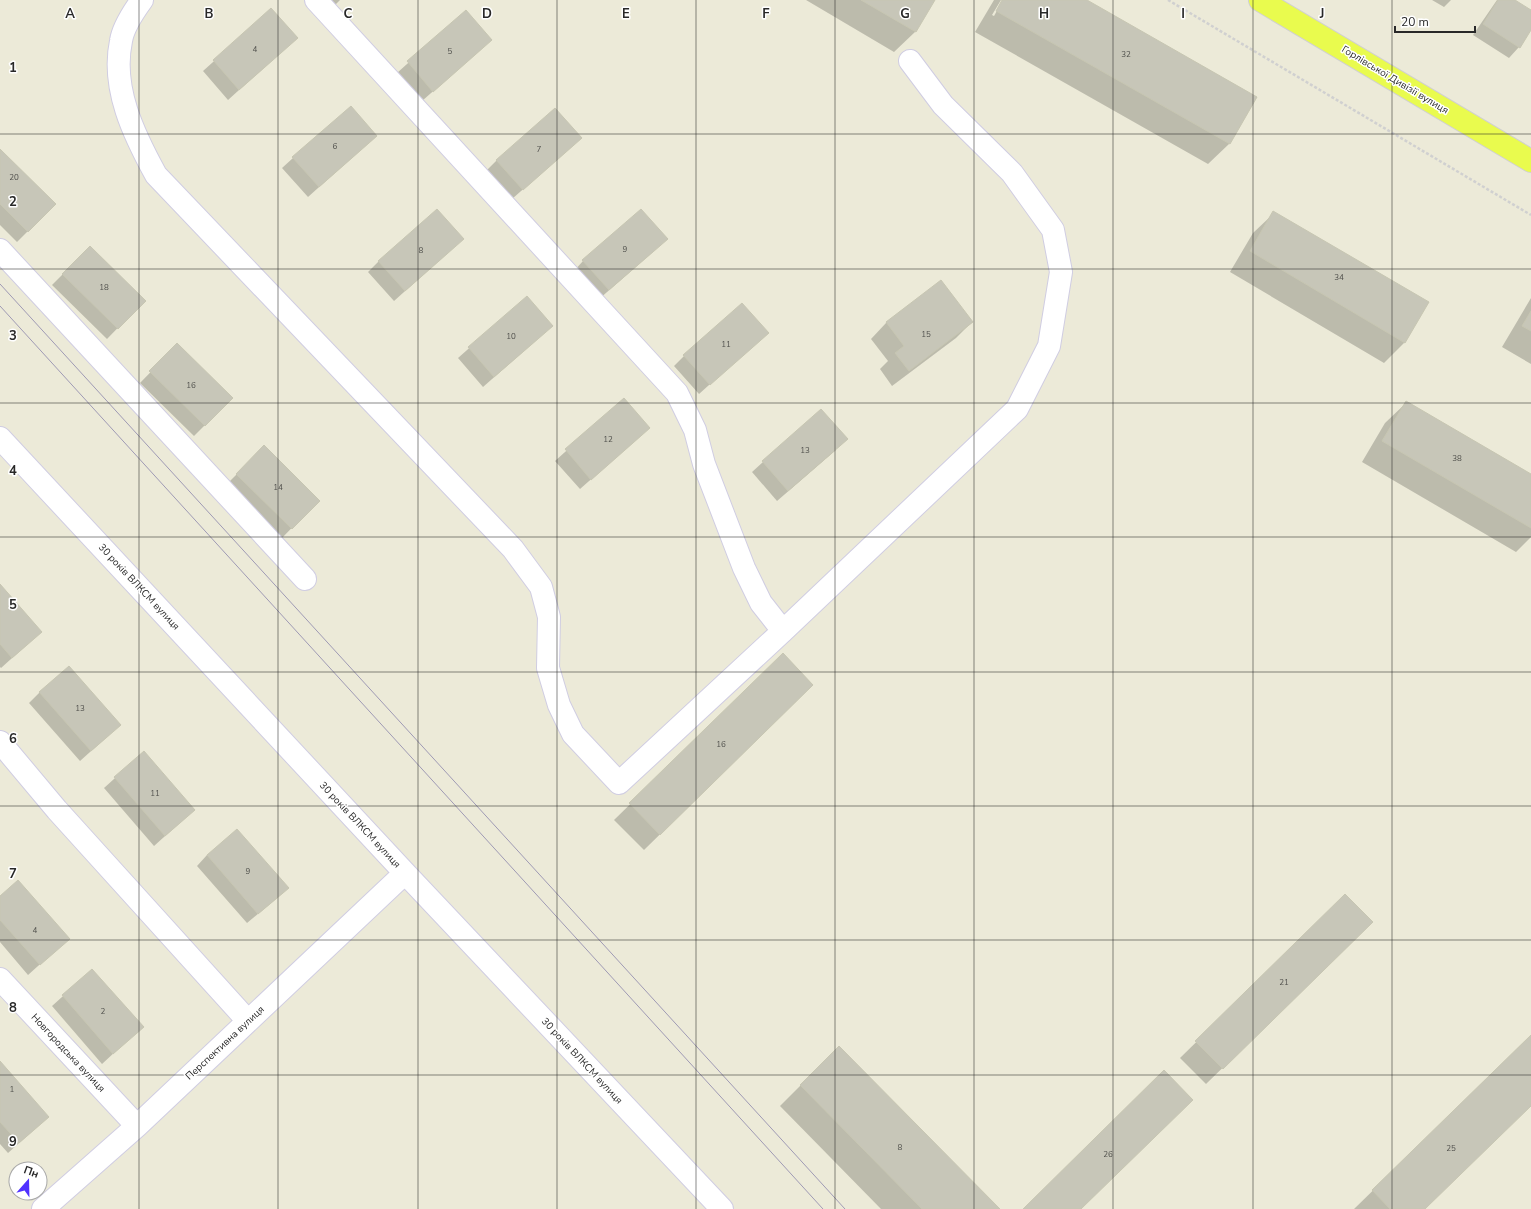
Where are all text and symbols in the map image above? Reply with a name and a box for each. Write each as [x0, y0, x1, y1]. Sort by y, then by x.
text: A [65, 5, 75, 23]
text: B [205, 5, 214, 23]
text: C [344, 5, 353, 23]
text: D [482, 5, 492, 23]
text: E [622, 5, 630, 23]
text: F [762, 5, 770, 23]
text: G [900, 5, 910, 23]
text: H [1039, 5, 1049, 23]
text: I [1181, 5, 1185, 23]
text: J [1319, 5, 1324, 23]
scale bar [1395, 8, 1475, 34]
text: 20 m [1401, 14, 1429, 30]
street label: Горлівської Дивізії вулиця [1339, 42, 1451, 118]
house number: 4 [253, 44, 258, 55]
house number: 5 [448, 46, 453, 57]
house number: 32 [1121, 49, 1131, 60]
text: 1 [9, 59, 17, 77]
house number: 6 [333, 141, 338, 152]
house number: 7 [537, 144, 542, 155]
house number: 20 [9, 172, 19, 183]
text: 2 [9, 193, 17, 211]
house number: 9 [623, 244, 628, 255]
house number: 8 [419, 245, 424, 256]
house number: 34 [1334, 272, 1344, 283]
house number: 18 [99, 282, 109, 293]
text: 3 [9, 327, 17, 345]
house number: 15 [921, 329, 931, 340]
house number: 10 [506, 331, 516, 342]
house number: 11 [721, 339, 731, 350]
house number: 16 [186, 380, 196, 391]
house number: 12 [603, 434, 613, 445]
house number: 13 [800, 445, 810, 456]
house number: 38 [1452, 453, 1462, 464]
text: 4 [9, 462, 17, 480]
house number: 14 [273, 482, 283, 493]
street label: 30 років ВЛКСМ вулиця [95, 541, 183, 633]
text: 5 [9, 596, 17, 614]
house number: 13 [75, 703, 85, 714]
text: 6 [9, 730, 17, 748]
house number: 16 [716, 739, 726, 750]
street label: 30 років ВЛКСМ вулиця [316, 779, 404, 871]
house number: 11 [150, 788, 160, 799]
text: 7 [9, 865, 17, 883]
house number: 9 [246, 866, 251, 877]
house number: 4 [33, 925, 38, 936]
house number: 21 [1279, 977, 1289, 988]
text: 8 [9, 999, 17, 1017]
street label: Перспективна вулиця [183, 1003, 267, 1083]
house number: 2 [101, 1006, 106, 1017]
street label: Новгородська вулиця [28, 1011, 108, 1095]
street label: 30 років ВЛКСМ вулиця [538, 1015, 626, 1107]
house number: 1 [10, 1084, 15, 1095]
text: 9 [9, 1133, 17, 1151]
house number: 8 [898, 1142, 903, 1153]
house number: 25 [1446, 1143, 1456, 1154]
house number: 26 [1103, 1149, 1113, 1160]
north arrow [8, 1161, 48, 1201]
text: Пн [22, 1162, 41, 1182]

